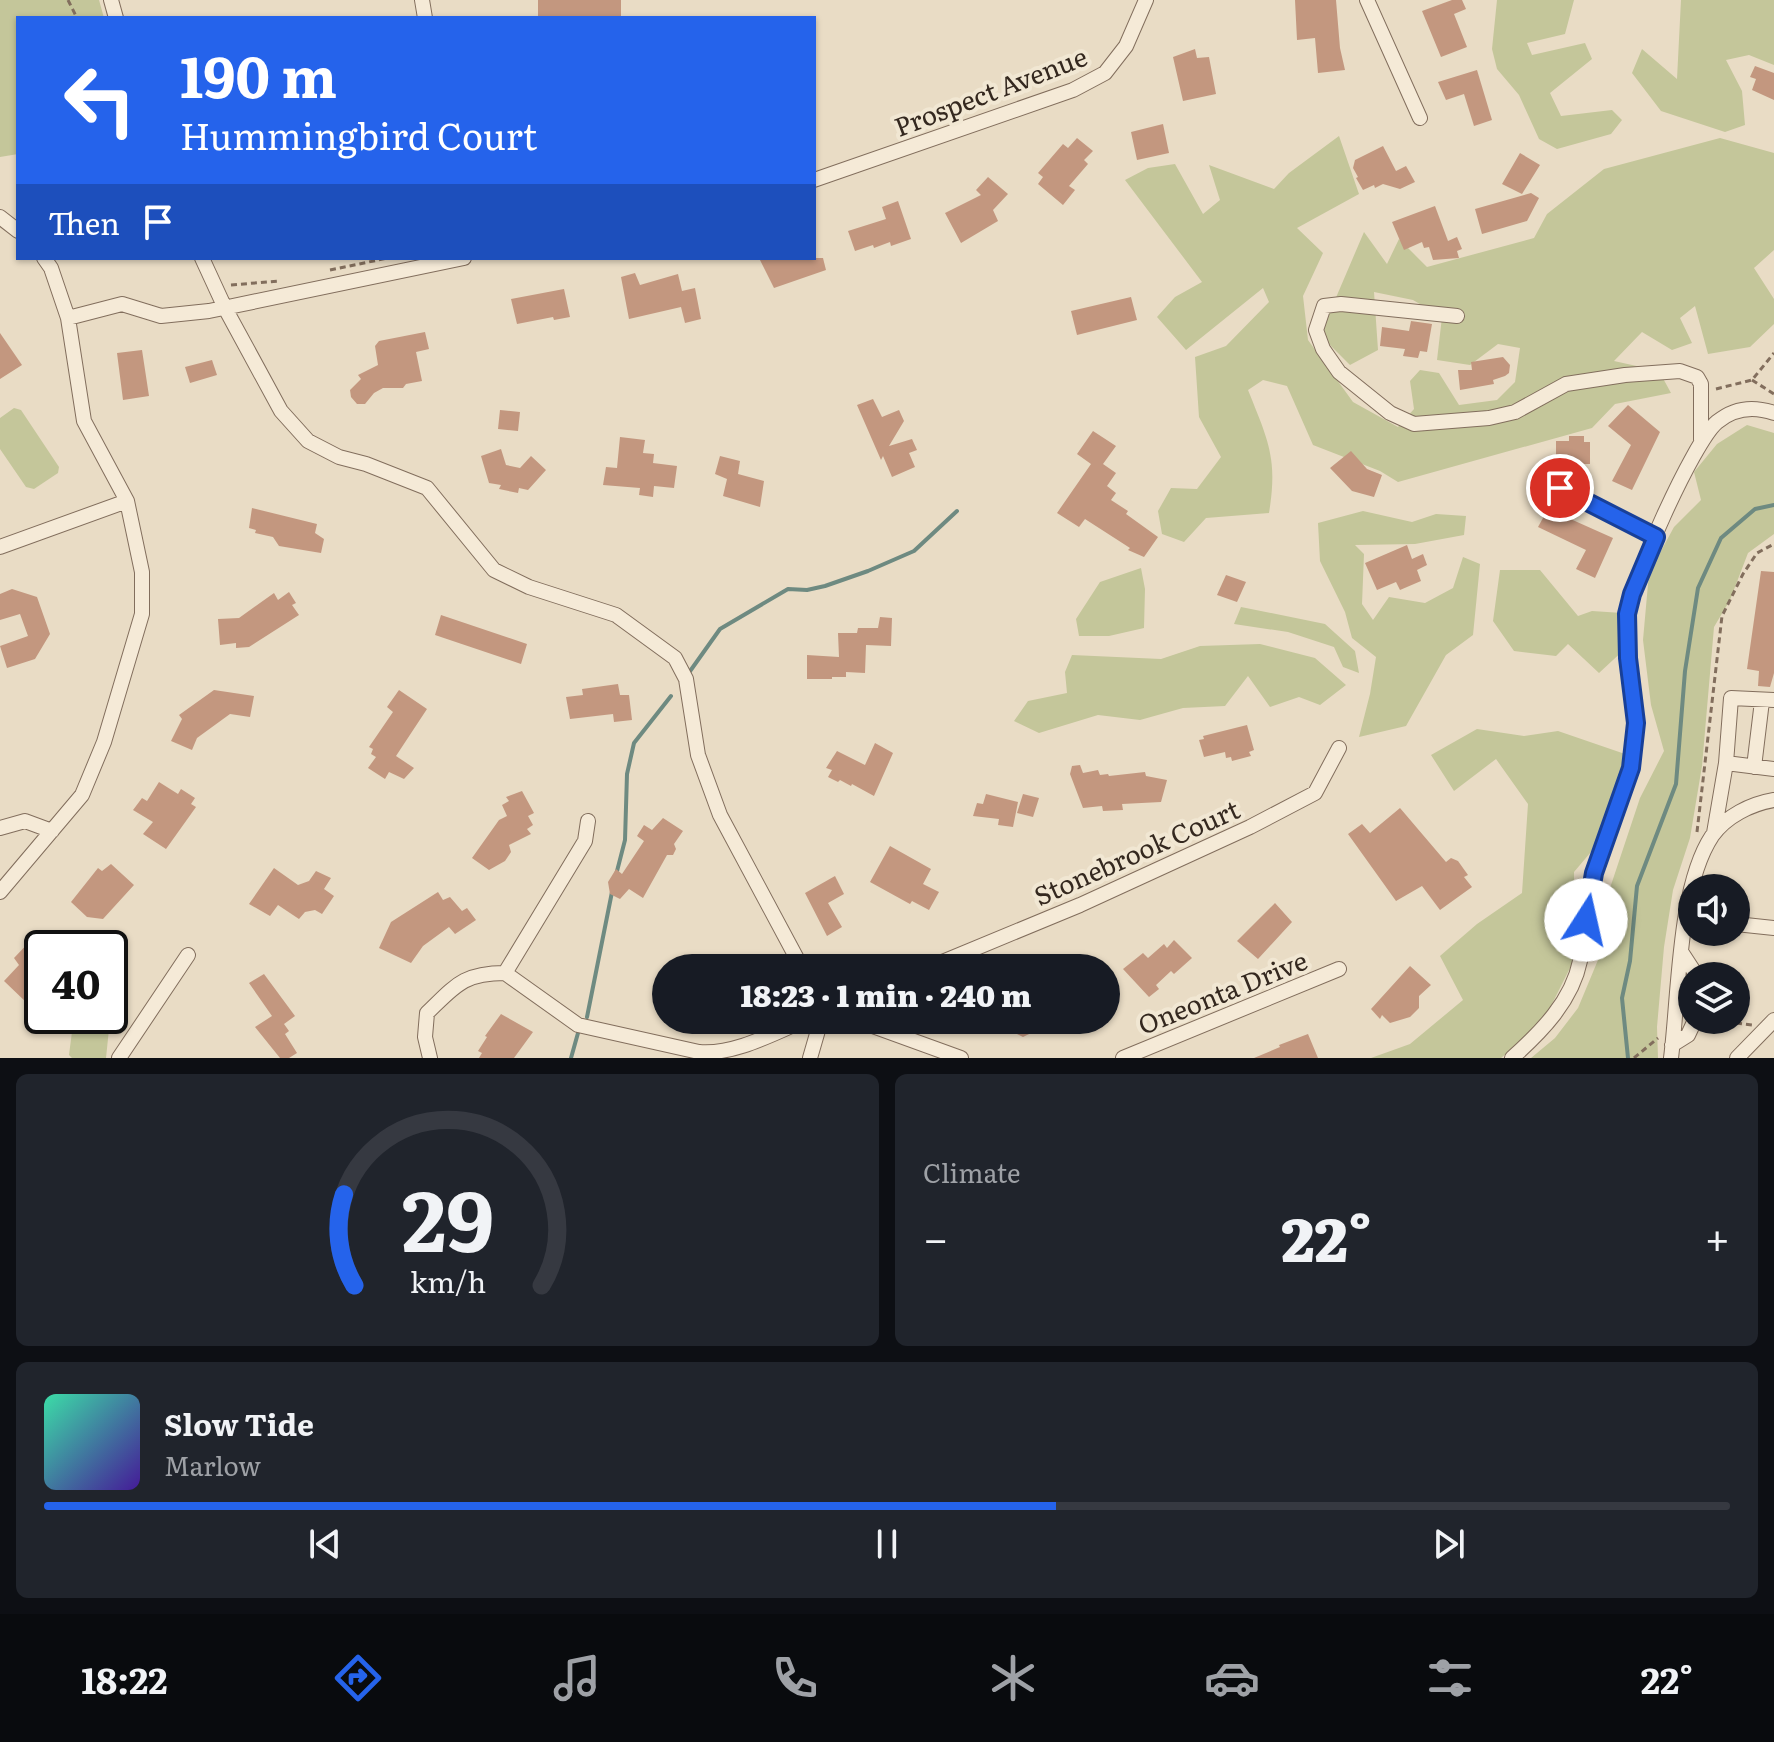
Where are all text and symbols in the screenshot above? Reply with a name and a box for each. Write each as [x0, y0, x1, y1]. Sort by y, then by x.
text: 190 m [180, 32, 337, 115]
street label: Prospect Avenue [888, 35, 1092, 145]
icon: left [48, 48, 152, 152]
text: Hummingbird Court [180, 108, 537, 161]
text: Then [48, 200, 120, 244]
icon: arrive [136, 200, 180, 244]
pin [1526, 454, 1594, 522]
icon: arrive [1538, 466, 1582, 510]
street label: Stonebrook Court [1027, 788, 1246, 914]
map controls [1678, 874, 1750, 1034]
button: sound [1678, 874, 1750, 946]
position arrow [1544, 878, 1628, 962]
speed limit sign: 40 [24, 930, 128, 1034]
street label: Oneonta Drive [1131, 939, 1313, 1043]
button: layers [1678, 962, 1750, 1034]
text: 18:23 · 1 min · 240 m [741, 972, 1031, 1016]
text: Climate [923, 1152, 1021, 1191]
text: 29 [401, 1154, 494, 1278]
text: 22° [1281, 1191, 1372, 1280]
text: − [923, 1203, 949, 1269]
text: + [1704, 1203, 1730, 1269]
text: km/h [409, 1259, 486, 1302]
text: Slow Tide [164, 1401, 314, 1445]
text: Marlow [164, 1445, 261, 1484]
icon: previous [303, 1522, 347, 1566]
icon: pause [865, 1522, 909, 1566]
icon: next [1427, 1522, 1471, 1566]
icon: directions [330, 1650, 386, 1706]
icon: music [549, 1650, 605, 1706]
icon: phone [767, 1650, 823, 1706]
icon: climate [985, 1650, 1041, 1706]
icon: car [1204, 1650, 1260, 1706]
icon: filters [1422, 1650, 1478, 1706]
text: 18:22 [81, 1652, 168, 1705]
text: 22° [1641, 1652, 1693, 1705]

